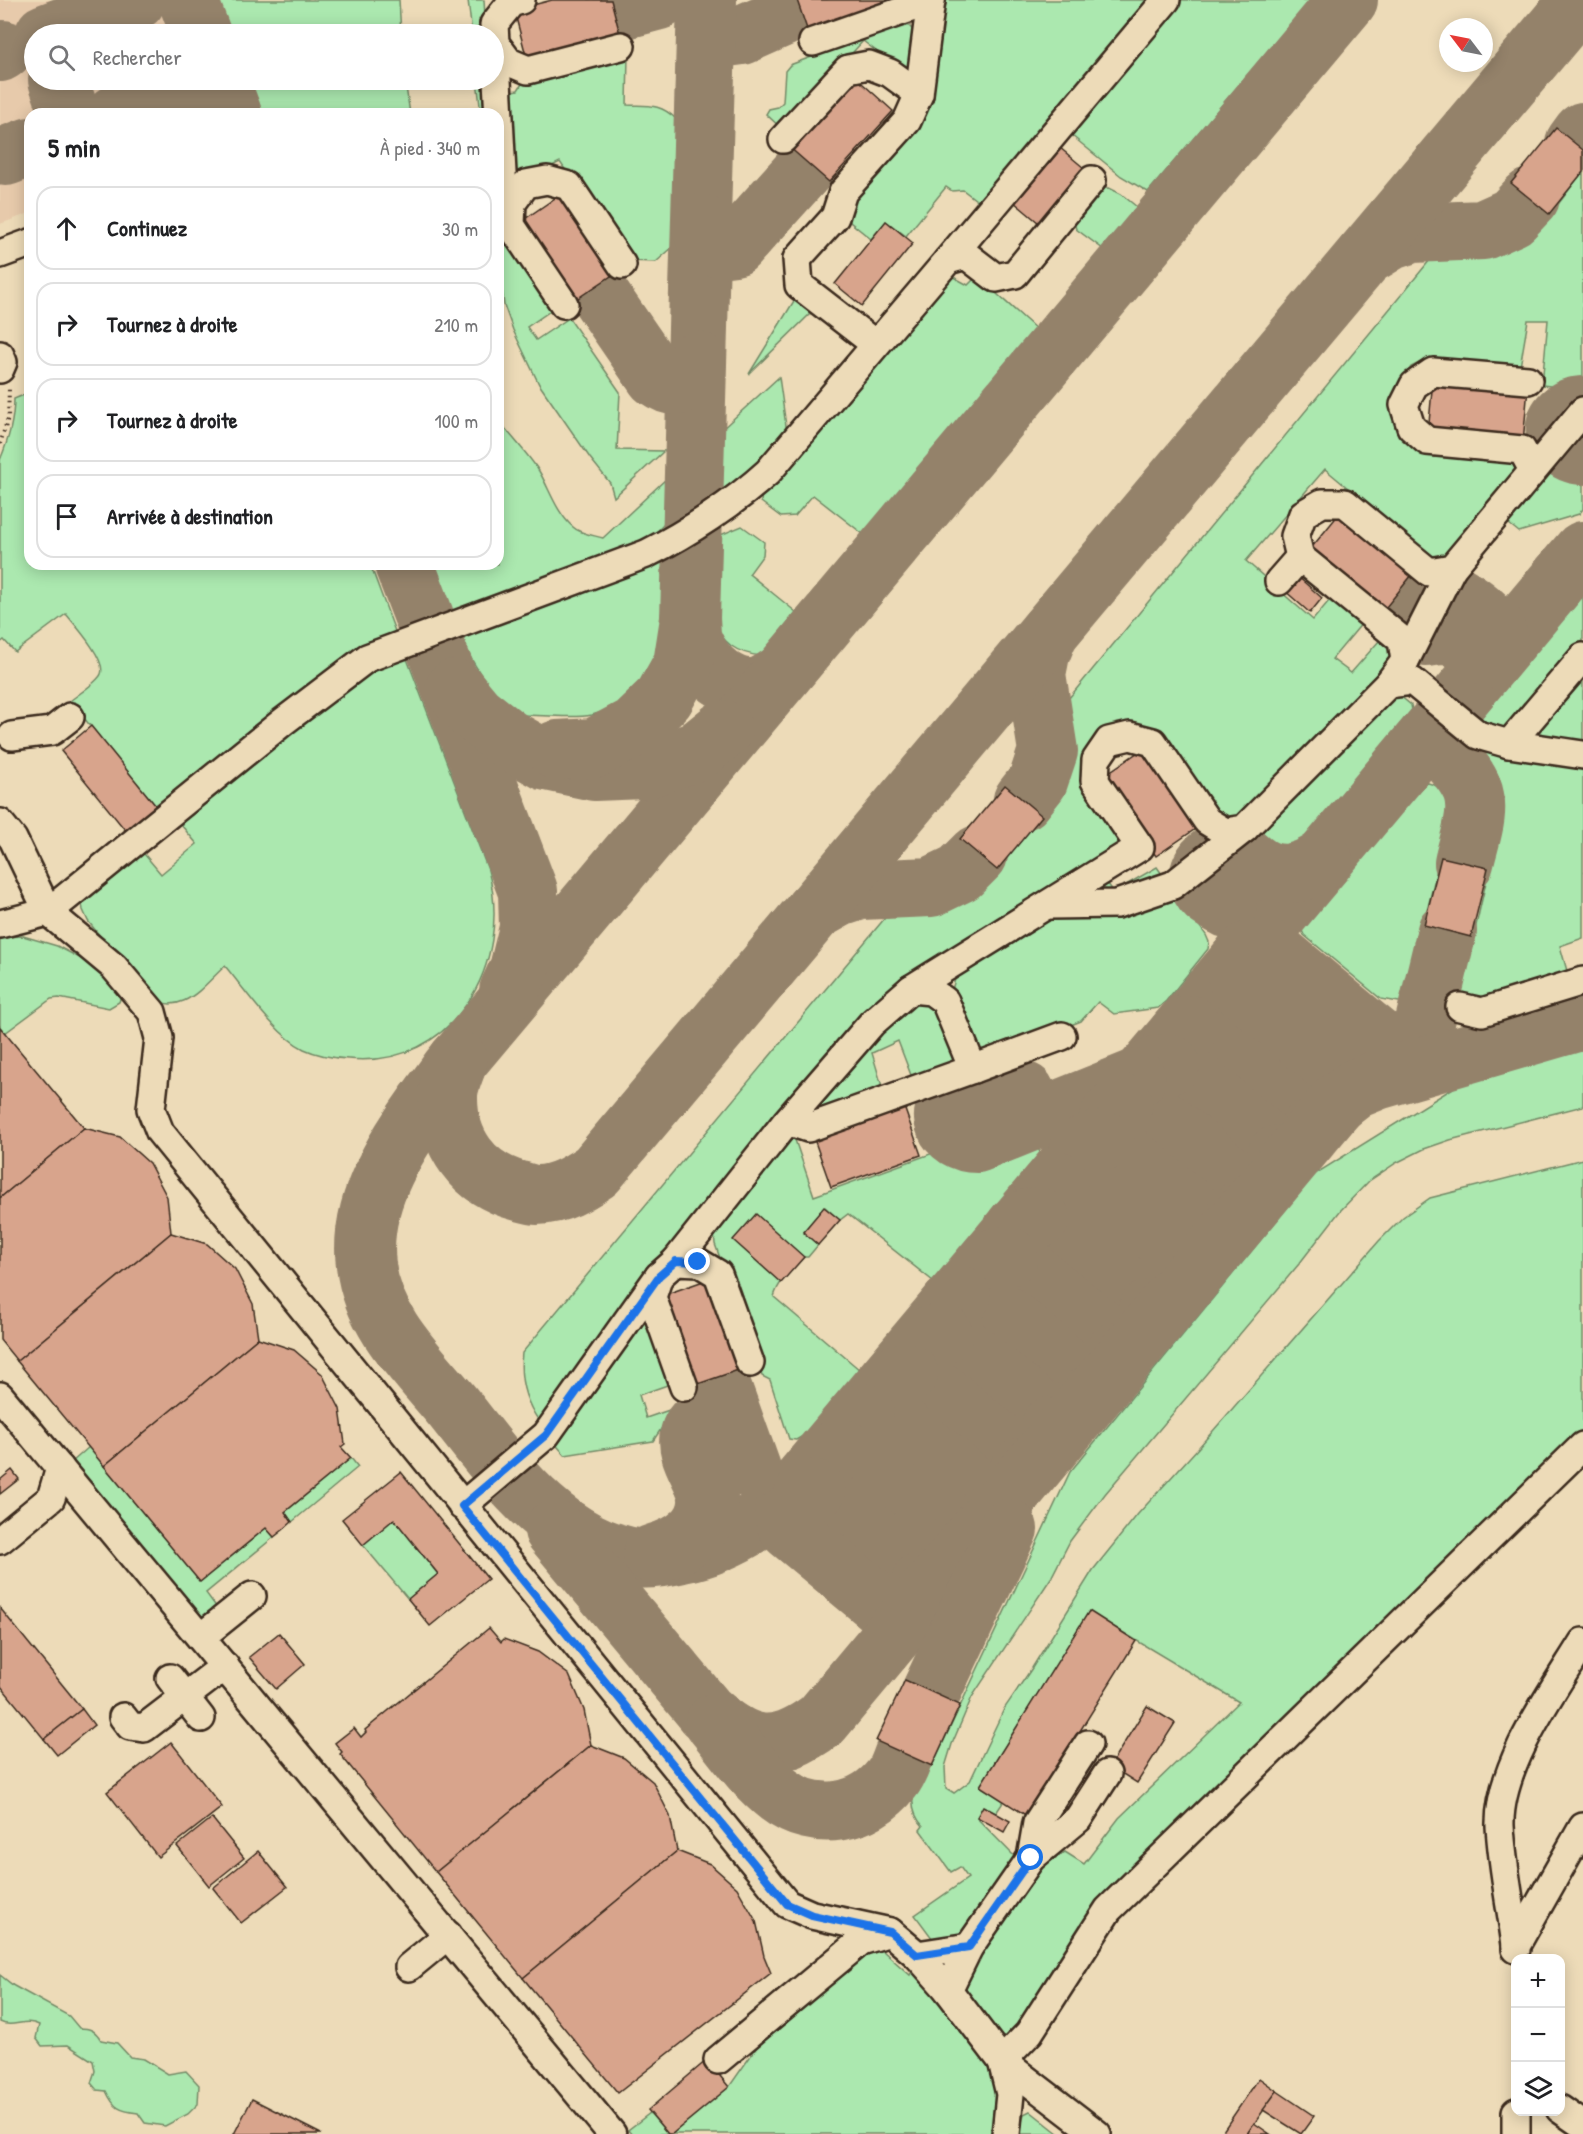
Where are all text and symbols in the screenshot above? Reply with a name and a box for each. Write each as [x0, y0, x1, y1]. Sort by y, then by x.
north arrow [1439, 18, 1493, 72]
search box [24, 24, 504, 90]
icon: search [45, 41, 78, 74]
text: Rechercher [93, 42, 182, 72]
text: 5 min [48, 130, 100, 165]
text: À pied · 340 m [380, 134, 480, 161]
icon: ahead [50, 212, 83, 245]
text: Continuez [107, 213, 187, 243]
text: 30 m [442, 215, 478, 242]
icon: right [50, 308, 83, 341]
text: Tournez à droite [107, 309, 237, 339]
text: 210 m [434, 311, 478, 338]
icon: right [50, 404, 83, 437]
text: Tournez à droite [107, 405, 237, 435]
text: 100 m [435, 407, 478, 434]
icon: arrive [50, 500, 83, 533]
text: Arrivée à destination [107, 501, 273, 531]
route end [684, 1248, 710, 1274]
route start [1017, 1844, 1043, 1870]
map controls [1511, 1954, 1565, 2116]
button: + [1511, 1954, 1565, 2008]
button: − [1511, 2008, 1565, 2062]
button: layers [1511, 2062, 1565, 2116]

